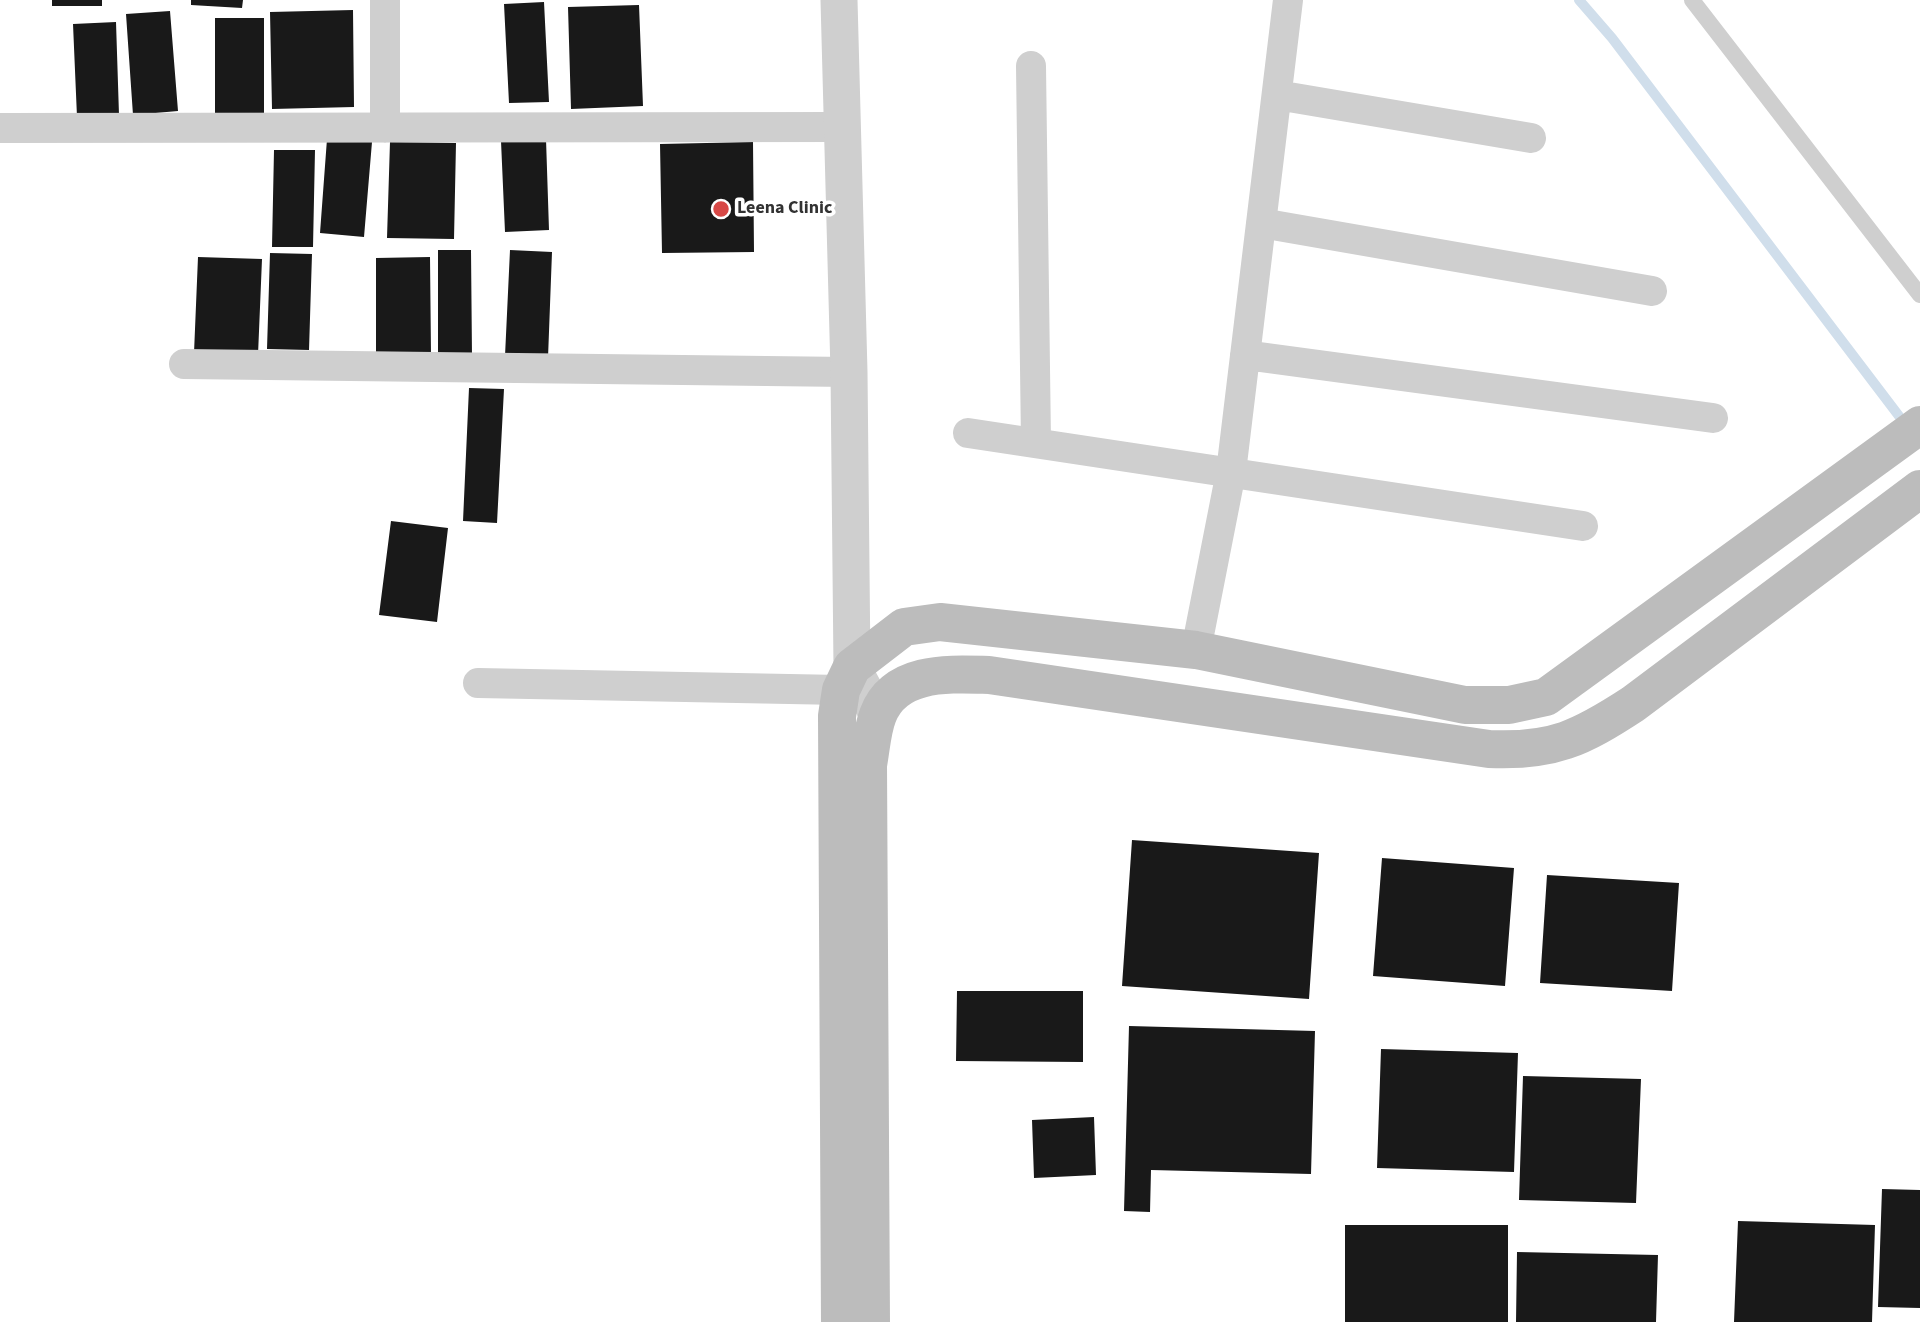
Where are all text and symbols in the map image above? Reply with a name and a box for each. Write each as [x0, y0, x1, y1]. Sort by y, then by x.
place label: Leena Clinic [737, 198, 832, 220]
marker: Leena Clinic [711, 199, 731, 219]

